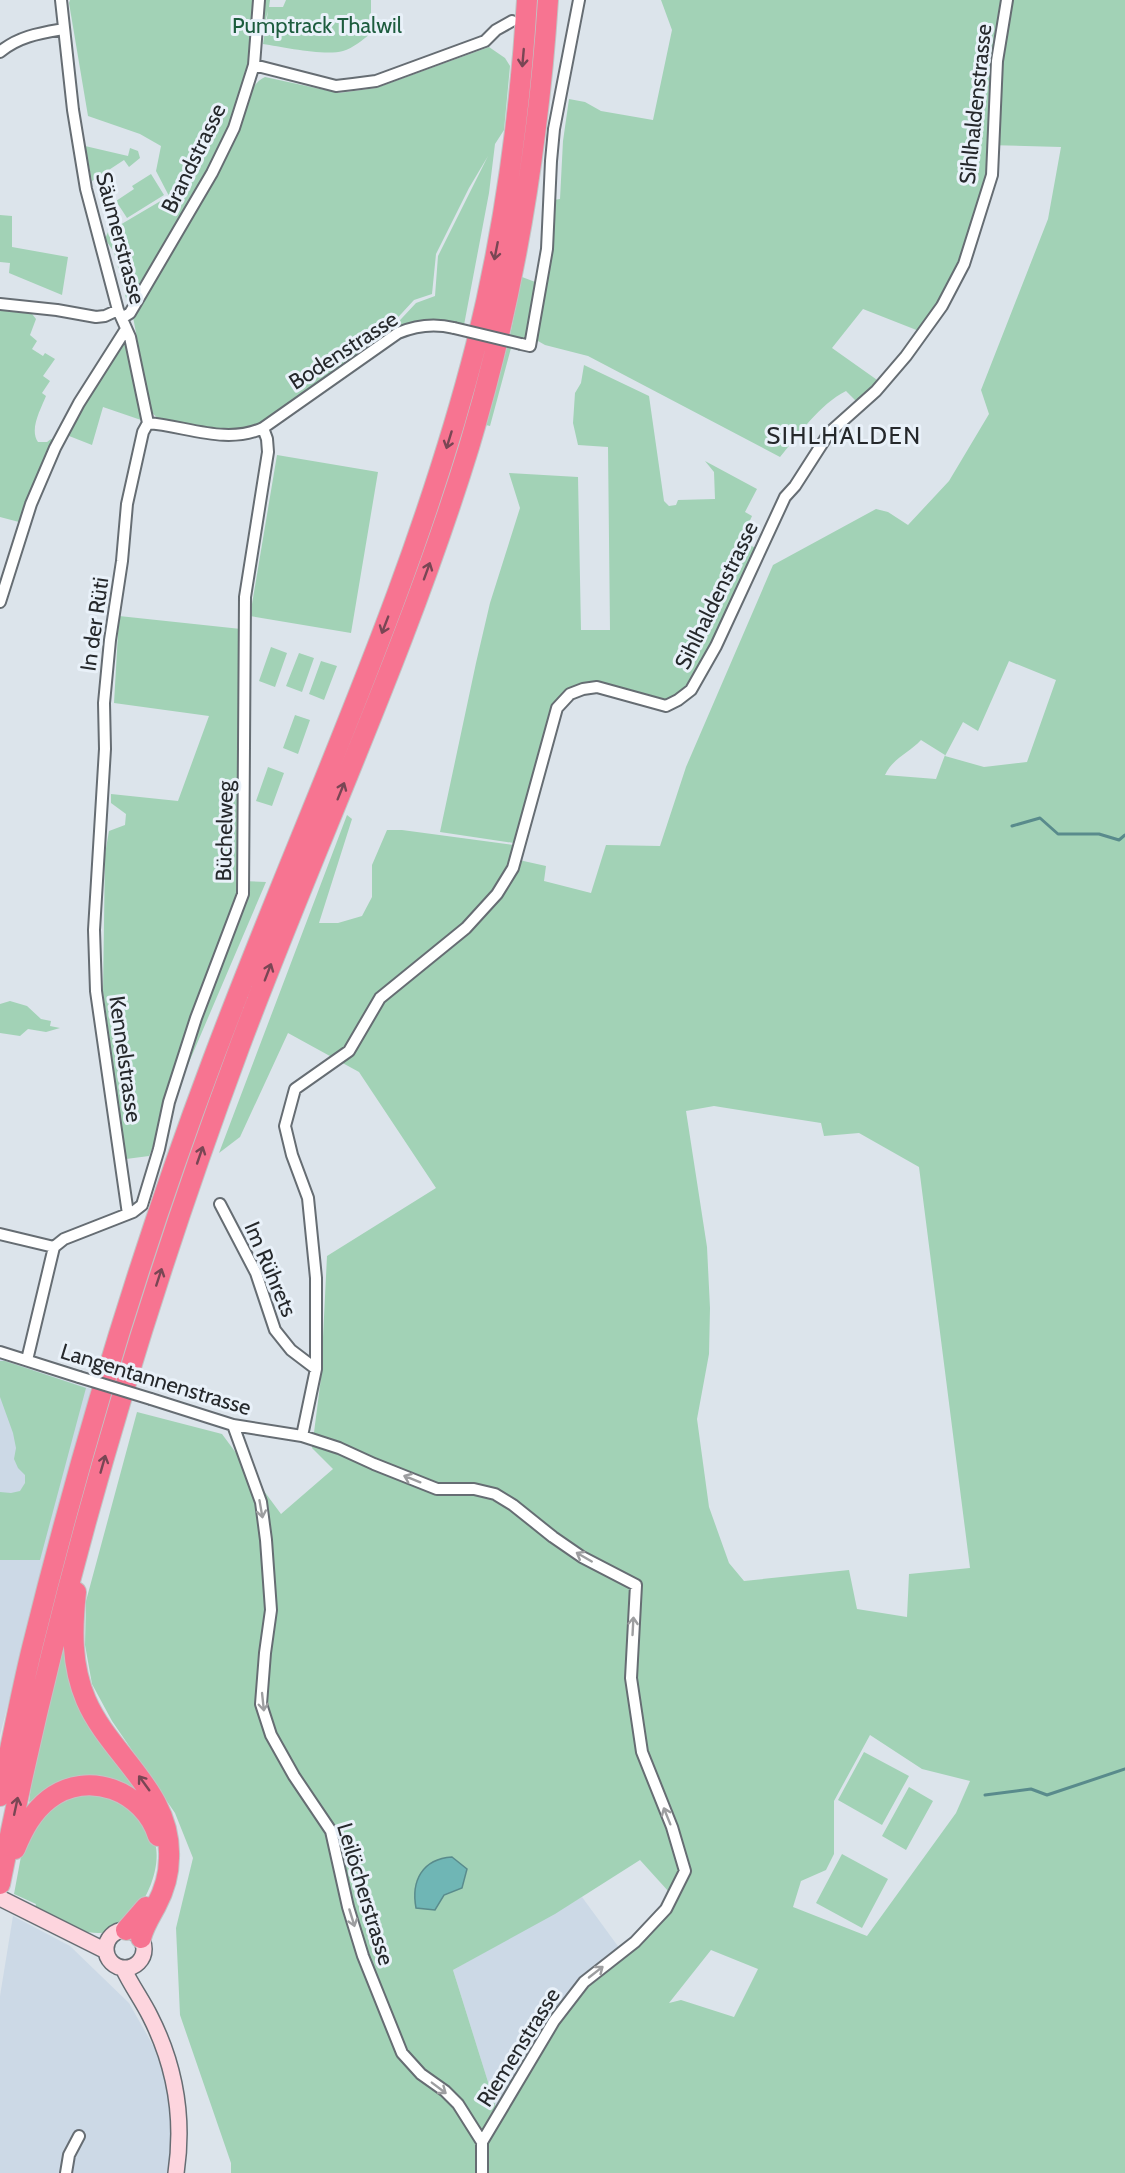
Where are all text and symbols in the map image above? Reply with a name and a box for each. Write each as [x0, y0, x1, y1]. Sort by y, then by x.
park label: Pumptrack Thalwil [232, 12, 403, 39]
street label: Sihlhaldenstrasse [954, 22, 997, 186]
one-way arrow [517, 48, 528, 68]
street label: Brandstrasse [155, 99, 231, 217]
street label: Säumerstrasse [90, 169, 151, 307]
one-way arrow [490, 241, 501, 261]
street label: Bodenstrasse [284, 305, 403, 396]
district label: SIHLHALDEN [766, 421, 922, 450]
one-way arrow [443, 430, 454, 449]
street label: Sihlhaldenstrasse [669, 517, 764, 674]
one-way arrow [422, 562, 433, 580]
street label: In der Rüti [75, 575, 114, 673]
one-way arrow [379, 615, 390, 633]
street label: Büchelweg [210, 779, 239, 882]
one-way arrow [336, 783, 347, 801]
one-way arrow [263, 964, 274, 982]
street label: Kennelstrasse [103, 994, 148, 1124]
one-way arrow [196, 1146, 207, 1165]
street label: Im Rührets [238, 1218, 303, 1321]
one-way arrow [155, 1268, 166, 1287]
street label: Langentannenstrasse [57, 1338, 254, 1421]
one-way arrow [98, 1454, 109, 1473]
one-way arrow [403, 1473, 422, 1484]
one-way arrow [256, 1498, 267, 1518]
one-way arrow [576, 1551, 593, 1563]
one-way arrow [627, 1617, 638, 1637]
one-way arrow [258, 1692, 269, 1712]
one-way arrow [138, 1775, 150, 1791]
one-way arrow [11, 1797, 22, 1816]
one-way arrow [661, 1807, 672, 1825]
street label: Leilöcherstrasse [331, 1820, 400, 1969]
one-way arrow [347, 1908, 358, 1927]
one-way arrow [588, 1966, 604, 1979]
street label: Riemenstrasse [471, 1983, 566, 2112]
one-way arrow [431, 2081, 447, 2094]

